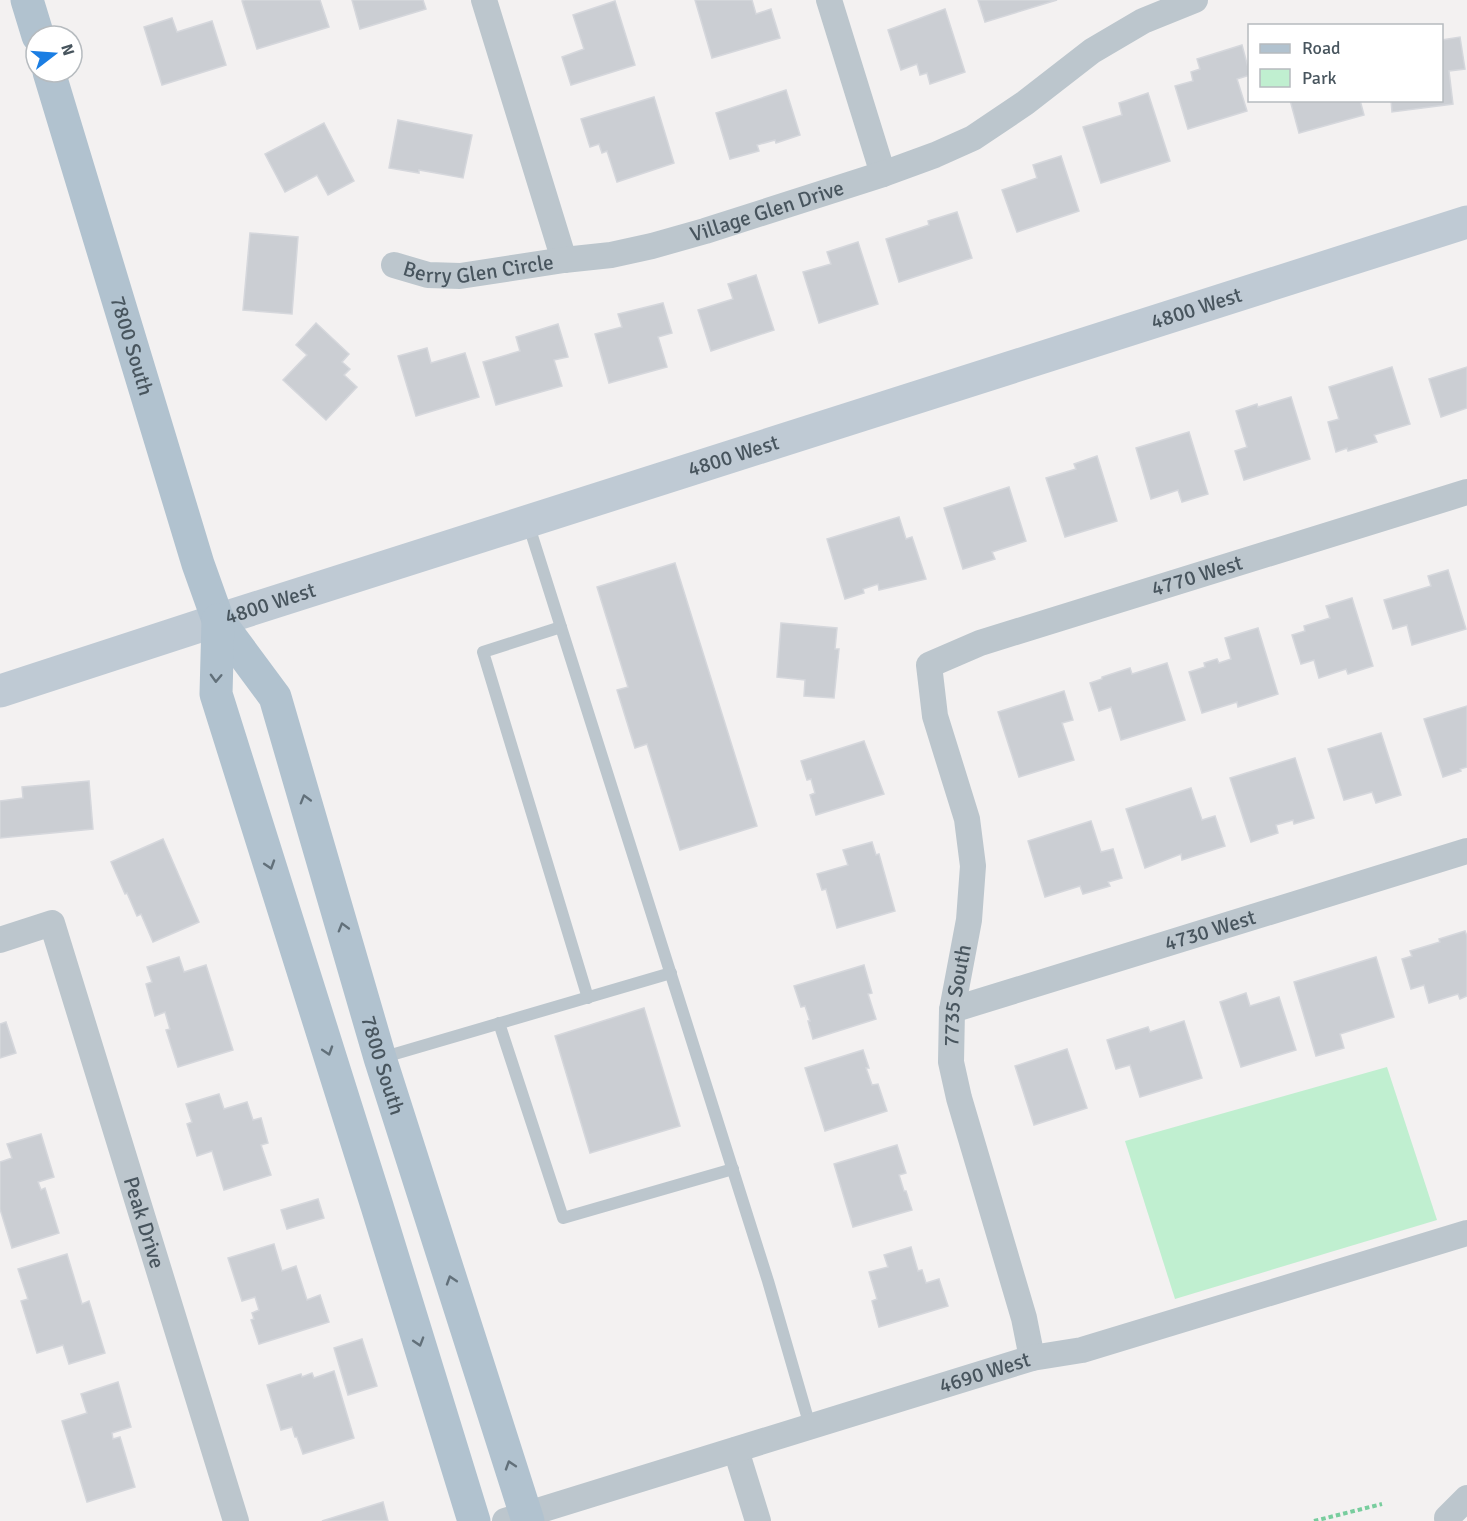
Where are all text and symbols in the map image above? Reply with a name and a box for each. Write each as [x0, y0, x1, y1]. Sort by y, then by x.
north arrow [24, 24, 84, 84]
legend [1248, 24, 1443, 102]
text: Road [1302, 37, 1341, 59]
text: N [56, 42, 79, 58]
text: Park [1302, 67, 1337, 89]
street label: Village Glen Drive [687, 174, 847, 248]
street label: Berry Glen Circle [400, 249, 555, 289]
street label: 4800 West [1147, 282, 1245, 335]
street label: 7800 South [105, 293, 159, 399]
street label: 4800 West [684, 429, 782, 482]
street label: 4770 West [1148, 549, 1246, 602]
street label: 4800 West [221, 577, 319, 630]
one-way arrow [210, 674, 222, 683]
one-way arrow [300, 794, 312, 805]
one-way arrow [262, 859, 275, 870]
street label: 4730 West [1161, 904, 1259, 957]
one-way arrow [338, 922, 350, 933]
street label: 7735 South [938, 942, 977, 1047]
street label: 7800 South [355, 1012, 410, 1118]
one-way arrow [321, 1045, 333, 1056]
street label: Peak Drive [118, 1173, 170, 1272]
one-way arrow [446, 1275, 458, 1286]
one-way arrow [412, 1336, 424, 1347]
street label: 4690 West [936, 1346, 1033, 1399]
one-way arrow [505, 1460, 518, 1471]

